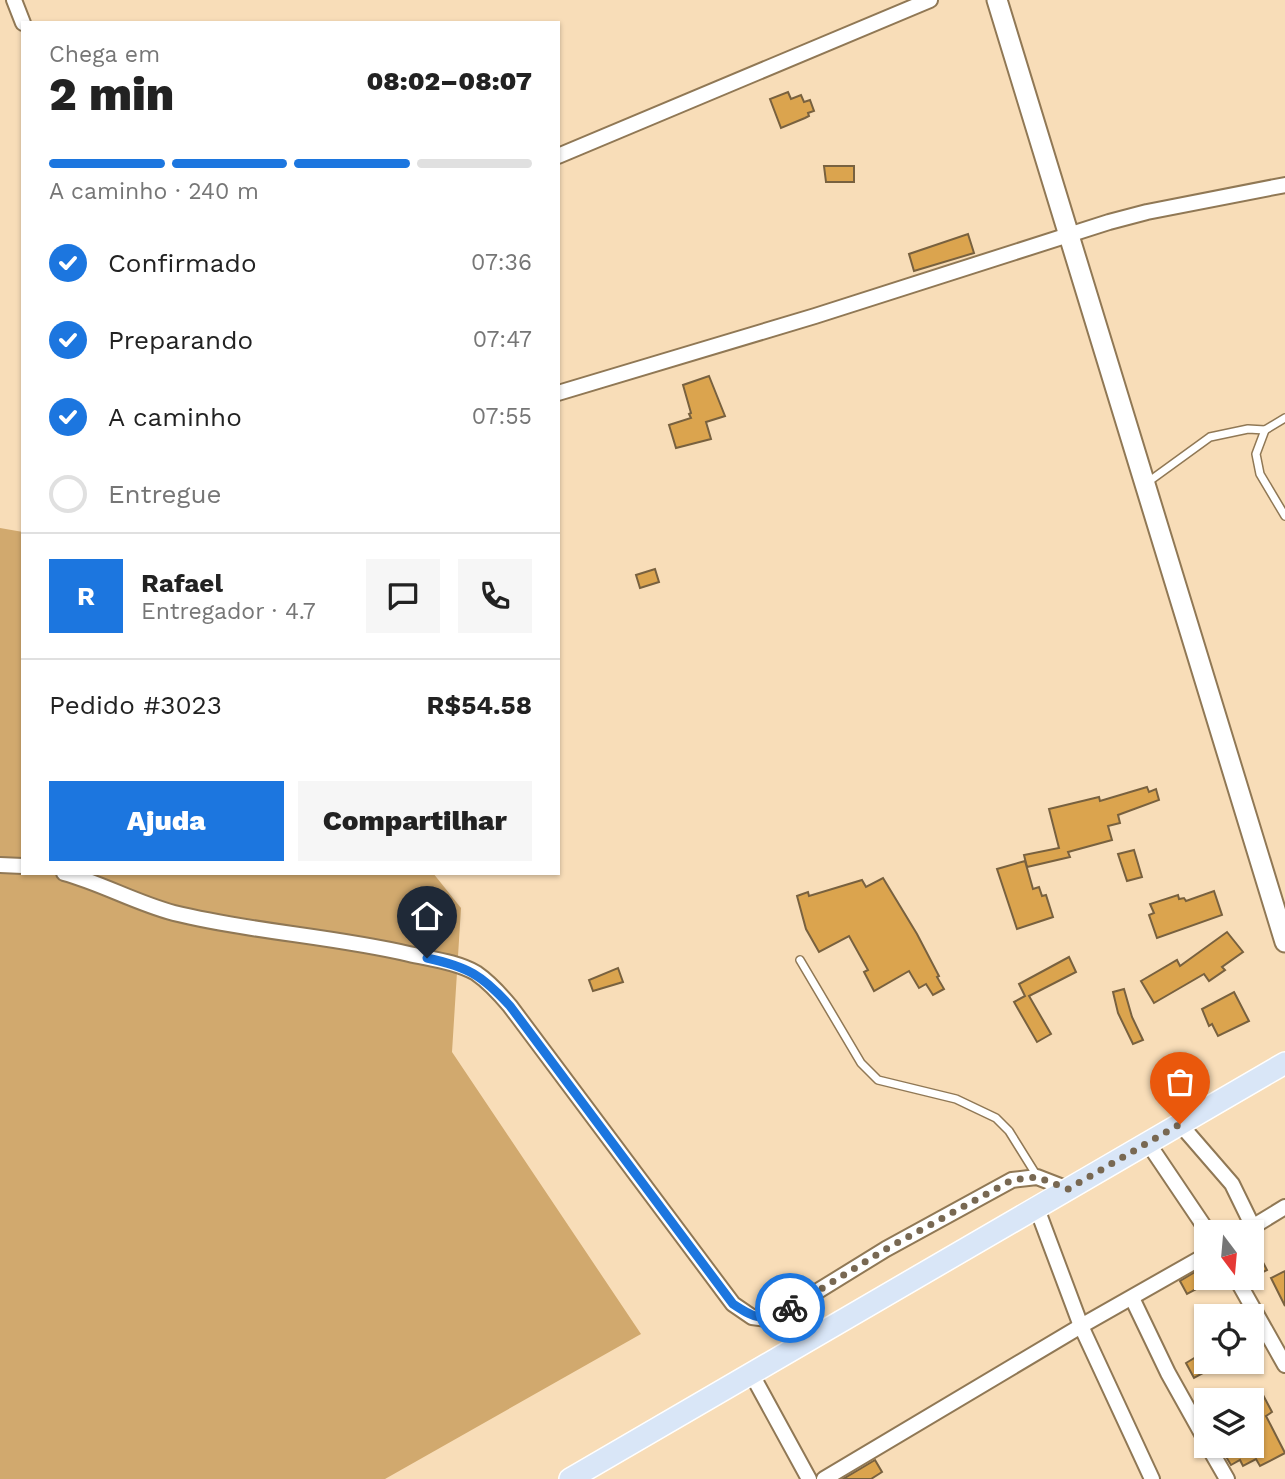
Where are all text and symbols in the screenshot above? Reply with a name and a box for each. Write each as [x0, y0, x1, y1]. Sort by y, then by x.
text: Chega em [49, 41, 160, 68]
text: 08:02–08:07 [366, 66, 532, 96]
text: 2 min [49, 67, 174, 121]
text: A caminho · 240 m [49, 178, 259, 205]
icon: check [49, 244, 87, 282]
text: Confirmado [108, 248, 257, 278]
text: 07:36 [471, 249, 532, 276]
icon: check [49, 321, 87, 359]
text: Preparando [108, 325, 253, 355]
text: 07:47 [473, 326, 532, 353]
icon: check [49, 398, 87, 436]
text: A caminho [108, 402, 242, 432]
text: 07:55 [472, 403, 532, 430]
text: Entregue [108, 479, 221, 509]
button: chat [366, 559, 440, 633]
button: phone [458, 559, 532, 633]
text: Rafael [141, 568, 223, 598]
text: R [77, 581, 95, 611]
text: Entregador · 4.7 [141, 598, 316, 625]
text: Pedido #3023 [49, 690, 222, 720]
text: R$54.58 [427, 690, 532, 720]
button: Ajuda [49, 781, 284, 861]
button: Compartilhar [298, 781, 532, 861]
pin [397, 886, 457, 958]
icon: home [408, 897, 446, 935]
pin [1150, 1052, 1210, 1124]
icon: bag [1161, 1063, 1199, 1101]
north arrow [1194, 1220, 1264, 1290]
map controls [1194, 1220, 1264, 1458]
courier [755, 1273, 825, 1343]
icon: bike [771, 1289, 809, 1327]
button: locate [1194, 1304, 1264, 1374]
button: layers [1194, 1388, 1264, 1458]

